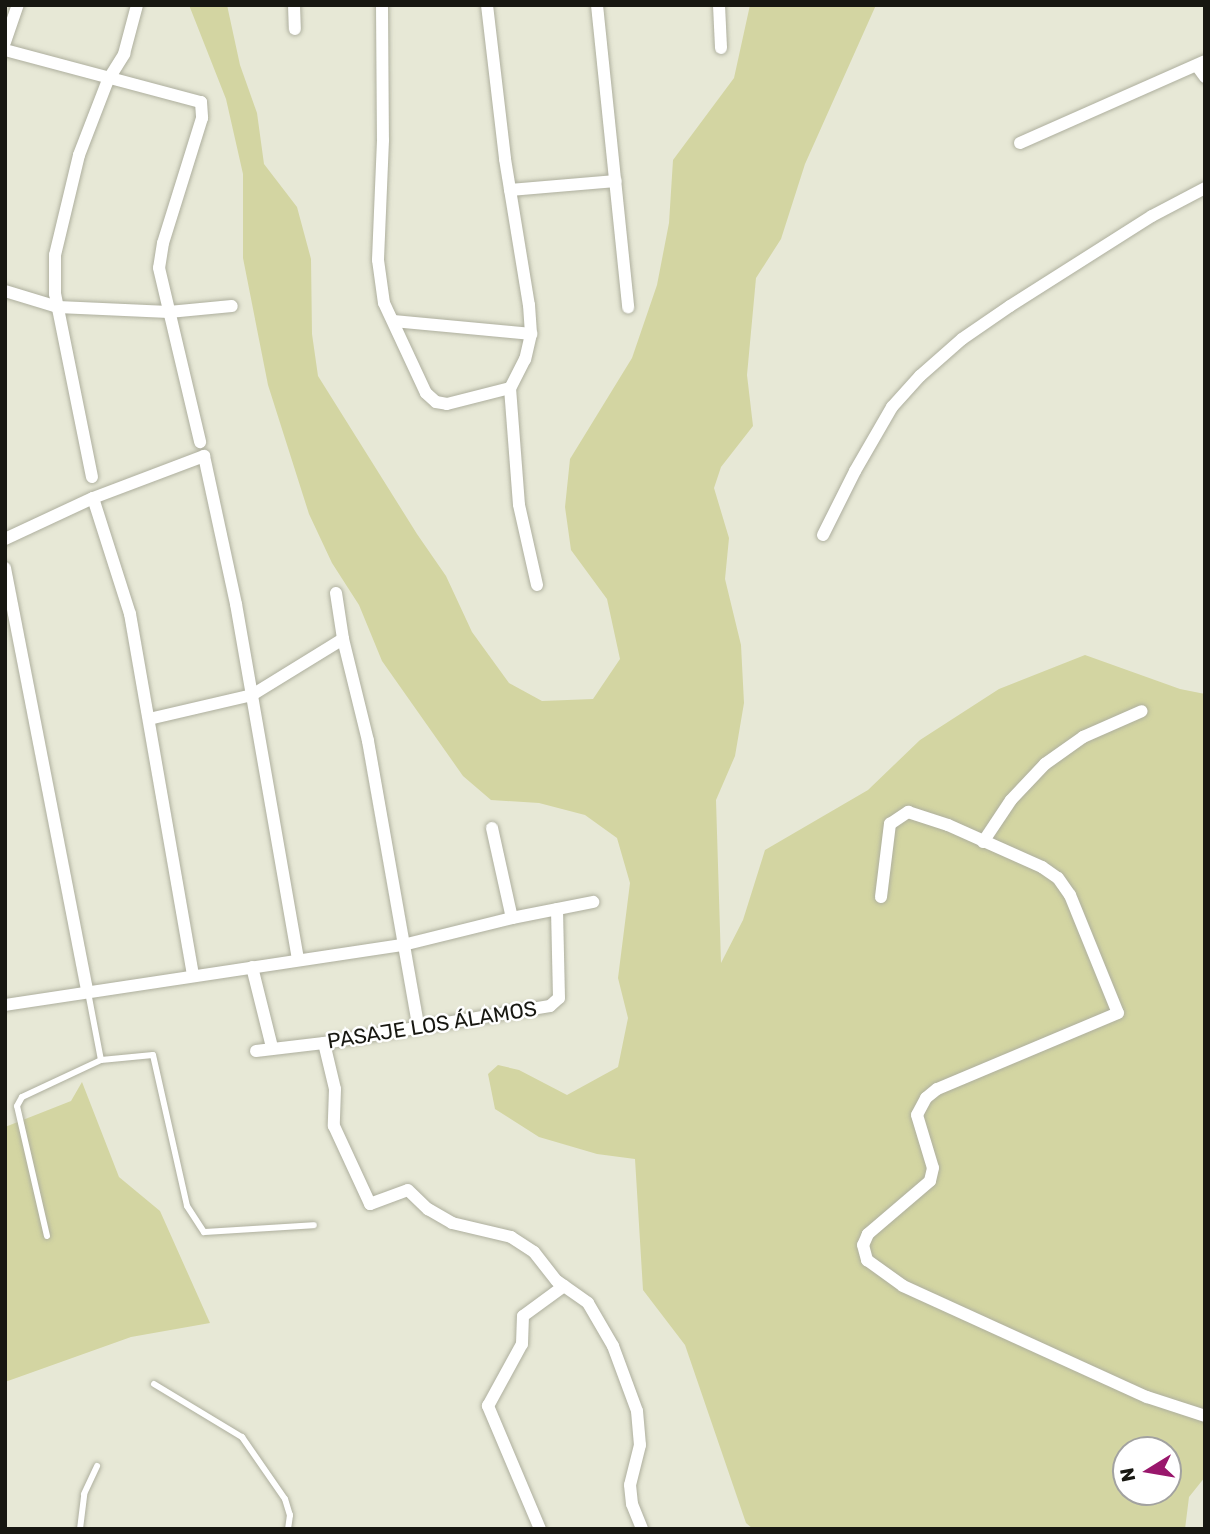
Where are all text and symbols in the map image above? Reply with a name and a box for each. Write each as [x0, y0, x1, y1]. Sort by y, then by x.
street label: PASAJE LOS ÁLAMOS [325, 996, 539, 1054]
north arrow [1112, 1436, 1182, 1506]
text: N [1115, 1466, 1140, 1484]

